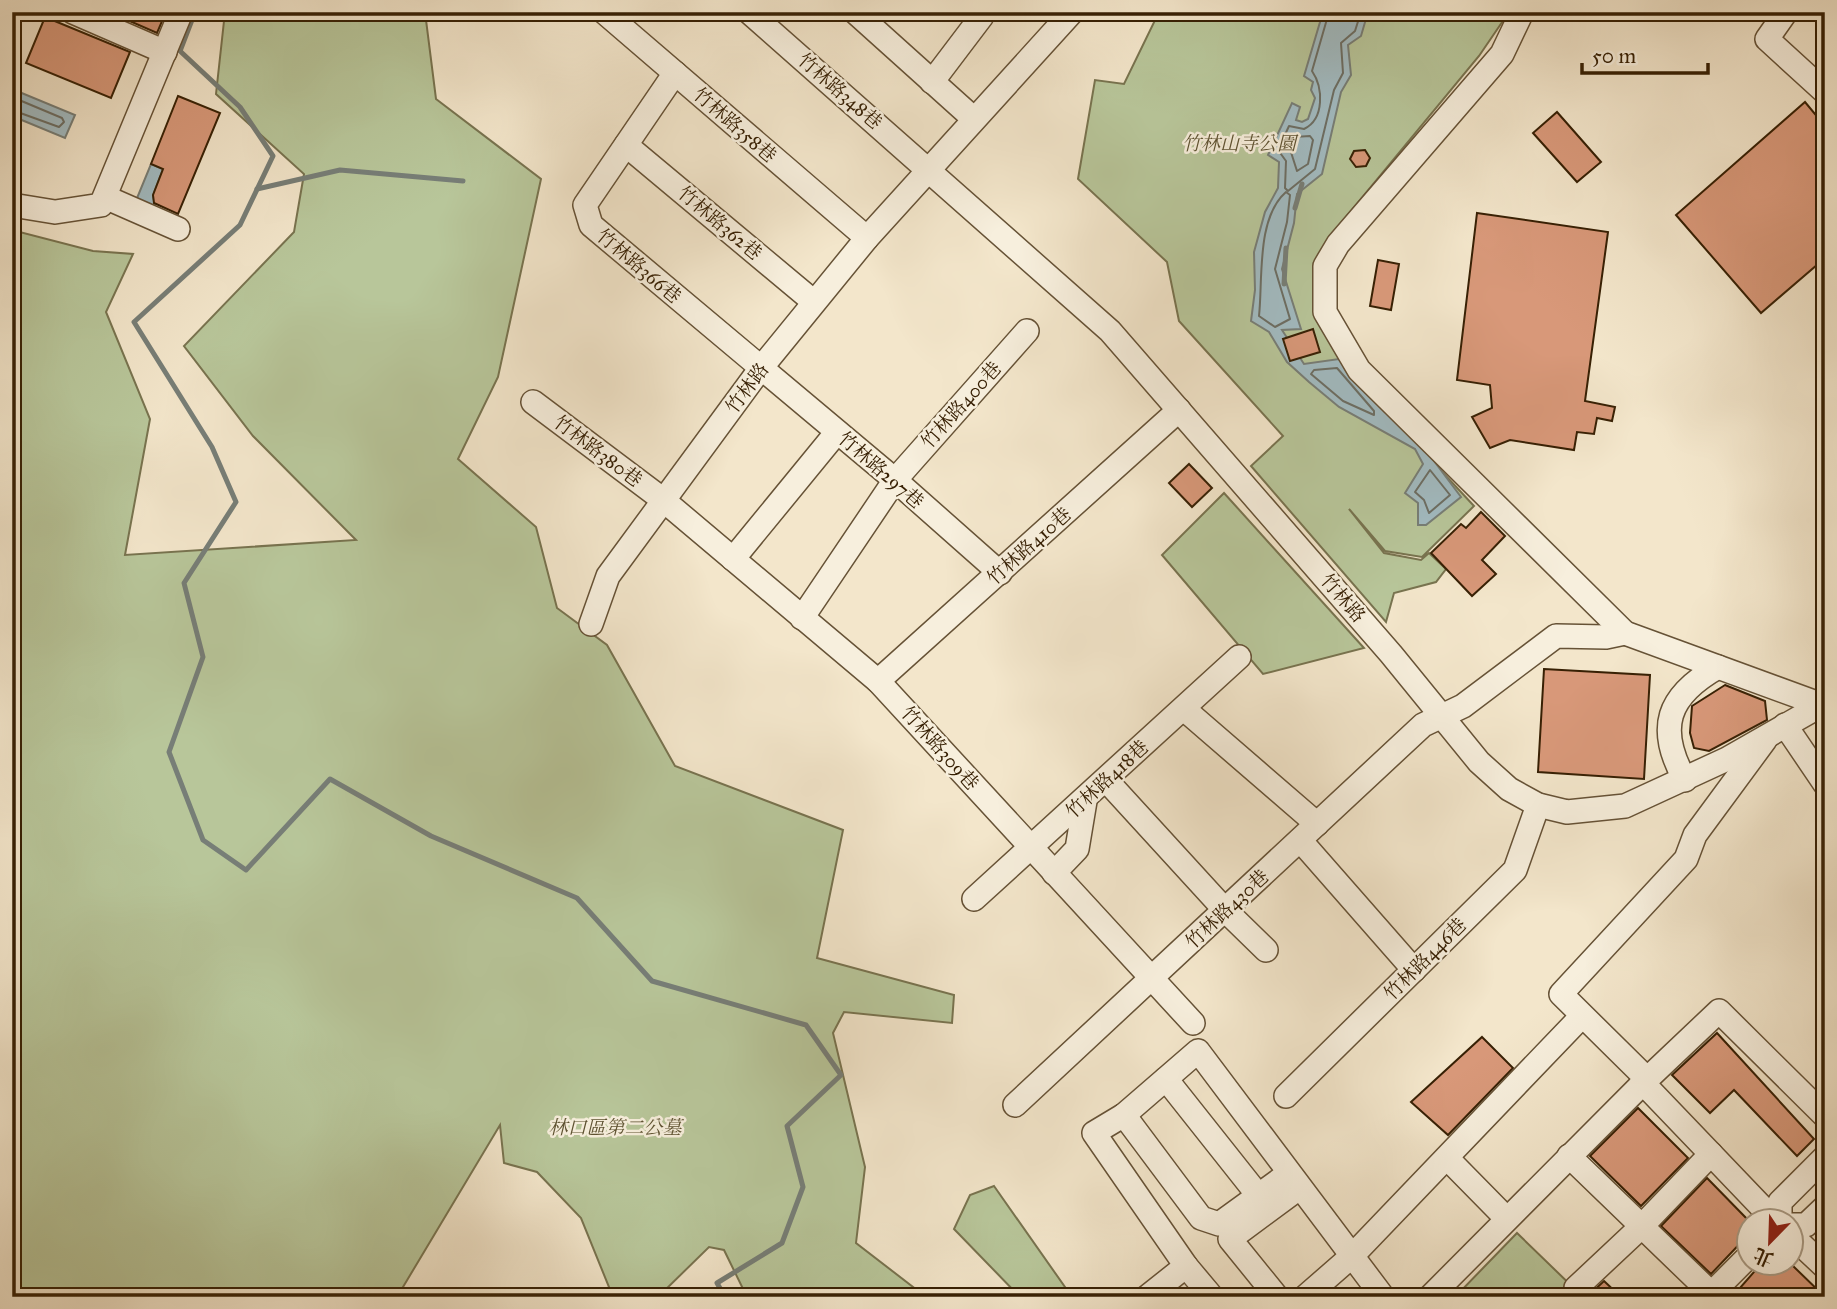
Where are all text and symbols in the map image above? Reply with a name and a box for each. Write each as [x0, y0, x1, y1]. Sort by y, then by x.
scale bar [1582, 32, 1708, 76]
text: 50 m [1592, 43, 1637, 69]
street label: 竹林路348巷 [793, 48, 887, 134]
street label: 竹林路358巷 [689, 83, 781, 167]
park label: 竹林山寺公園 [1182, 132, 1299, 155]
street label: 竹林路362巷 [673, 181, 767, 265]
street label: 竹林路366巷 [592, 224, 686, 308]
street label: 竹林路400巷 [916, 357, 1006, 453]
street label: 竹林路 [721, 358, 773, 418]
street label: 竹林路380巷 [549, 410, 647, 492]
street label: 竹林路297巷 [834, 427, 928, 513]
street label: 竹林路410巷 [982, 502, 1076, 590]
street label: 竹林路 [1316, 569, 1370, 627]
street label: 竹林路309巷 [896, 701, 984, 795]
street label: 竹林路418巷 [1061, 735, 1153, 823]
street label: 竹林路430巷 [1181, 865, 1273, 953]
street label: 竹林路446巷 [1379, 913, 1471, 1005]
park label: 林口區第二公墓 [548, 1116, 684, 1139]
north arrow [1736, 1208, 1806, 1278]
text: 北 [1750, 1243, 1777, 1271]

